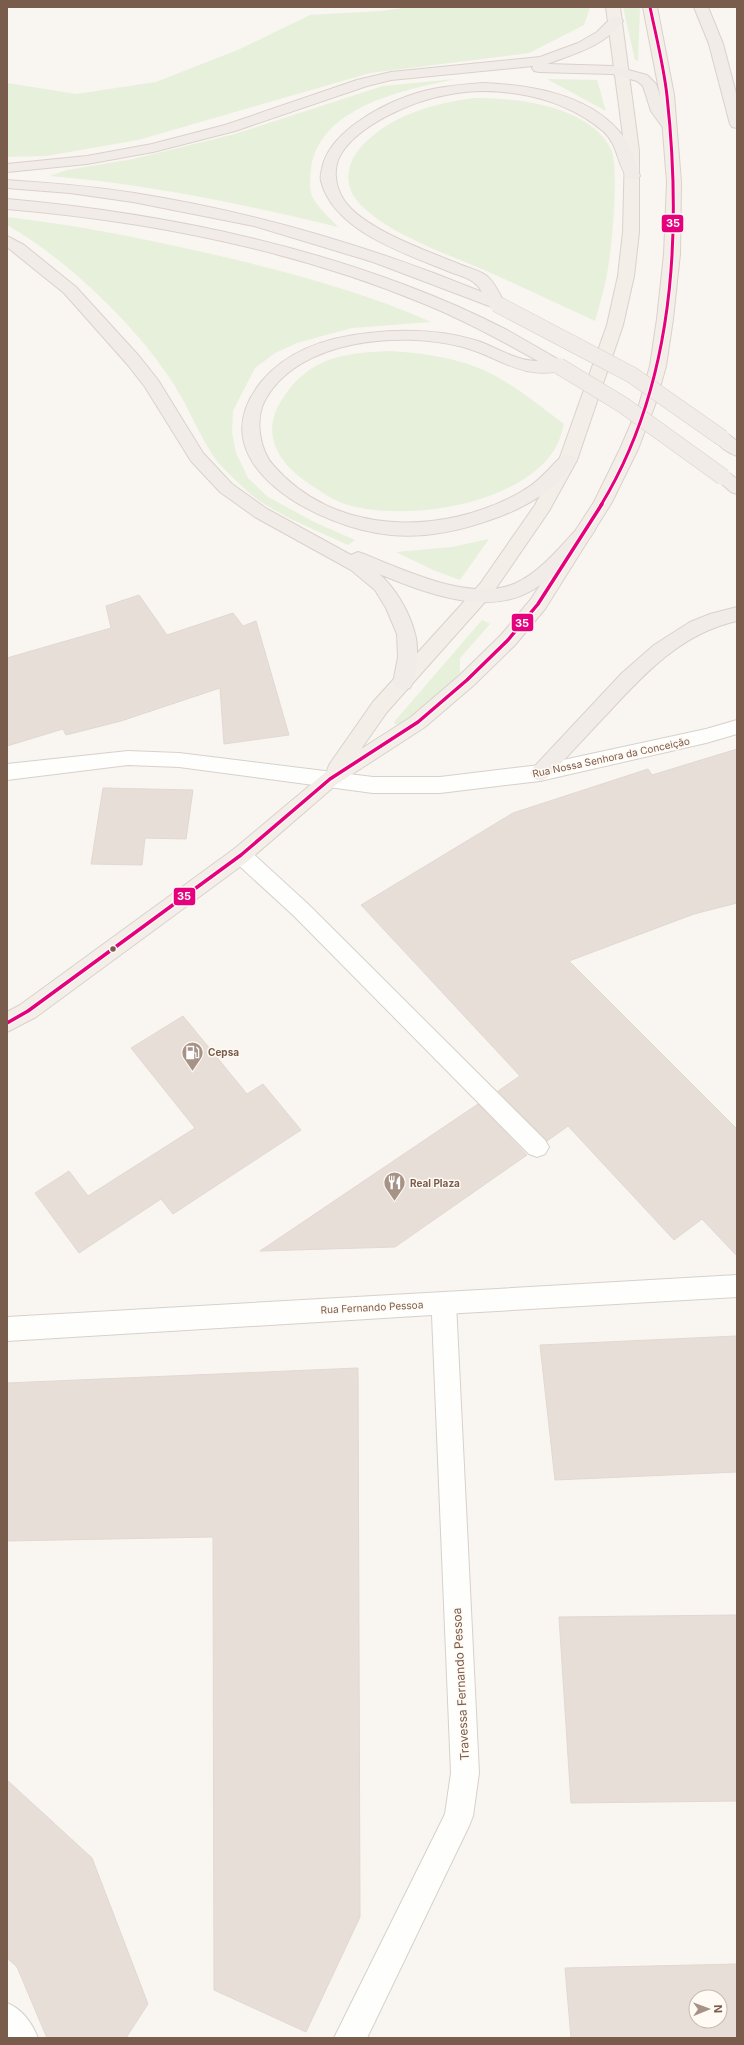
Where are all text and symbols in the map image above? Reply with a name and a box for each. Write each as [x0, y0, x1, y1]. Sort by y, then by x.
line badge: 35 [661, 214, 684, 233]
text: 35 [666, 216, 680, 230]
line badge: 35 [511, 613, 534, 632]
text: 35 [515, 616, 529, 630]
street label: Rua Nossa Senhora da Conceição [531, 734, 691, 780]
line badge: 35 [173, 887, 196, 906]
text: 35 [177, 889, 191, 903]
unlabelled marker [108, 944, 118, 954]
fuel station icon: Cepsa [180, 1039, 206, 1072]
place label: Cepsa [208, 1046, 239, 1058]
restaurant icon: Real Plaza [382, 1170, 408, 1203]
place label: Real Plaza [410, 1177, 460, 1189]
street label: Rua Fernando Pessoa [320, 1298, 424, 1316]
street label: Travessa Fernando Pessoa [449, 1607, 472, 1761]
north arrow [688, 1989, 728, 2029]
text: N [711, 2005, 725, 2013]

